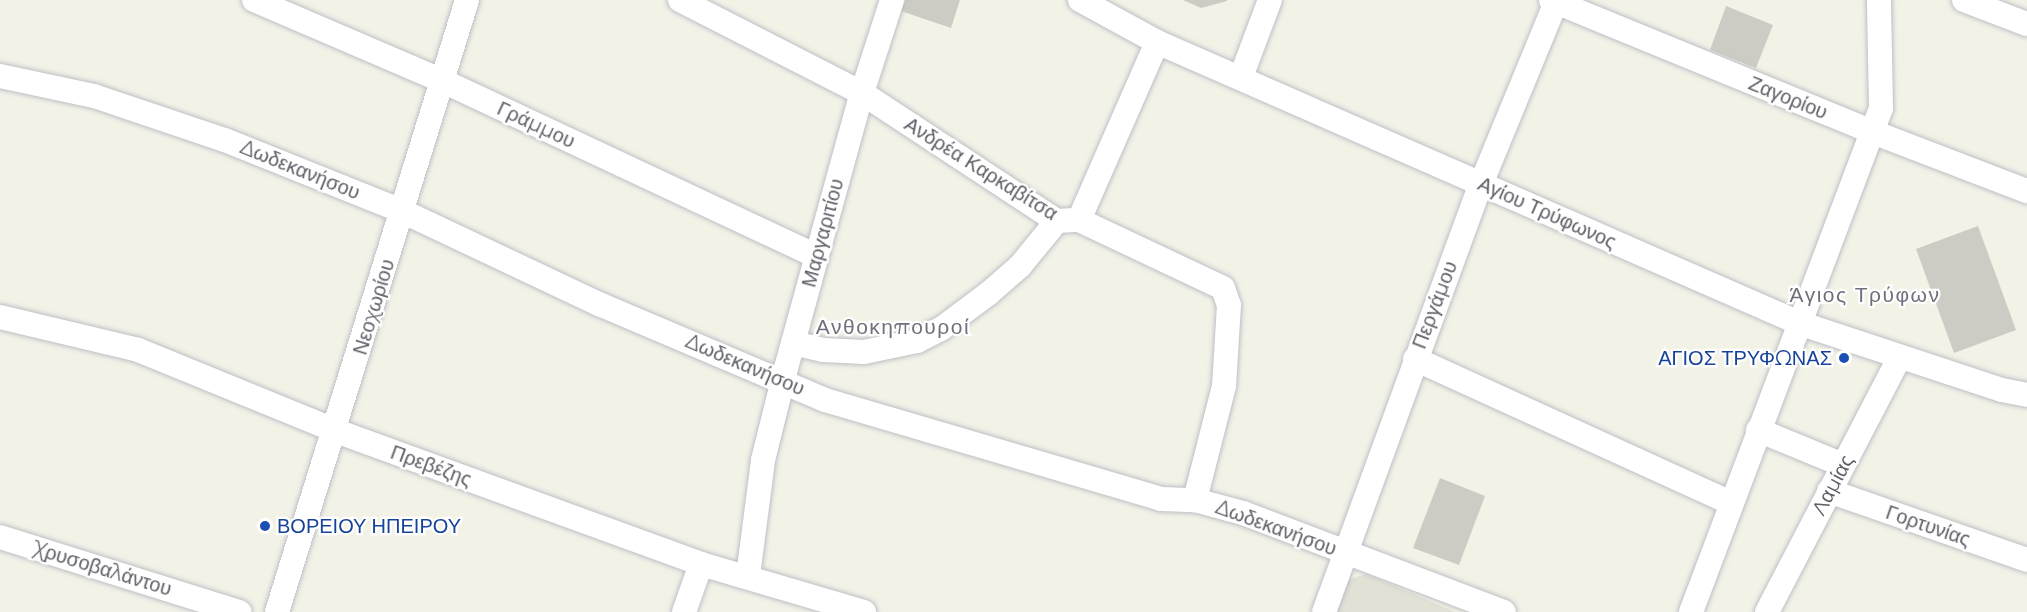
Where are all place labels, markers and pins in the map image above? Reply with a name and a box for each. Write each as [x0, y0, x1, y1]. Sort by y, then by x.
place label: ΑΓΙΟΣ ΤΡΥΦΩΝΑΣ [1658, 346, 1832, 370]
marker: ΑΓΙΟΣ ΤΡΥΦΩΝΑΣ [1837, 351, 1851, 365]
place label: ΒΟΡΕΙΟΥ ΗΠΕΙΡΟΥ [277, 514, 461, 538]
marker: ΒΟΡΕΙΟΥ ΗΠΕΙΡΟΥ [258, 519, 272, 533]

